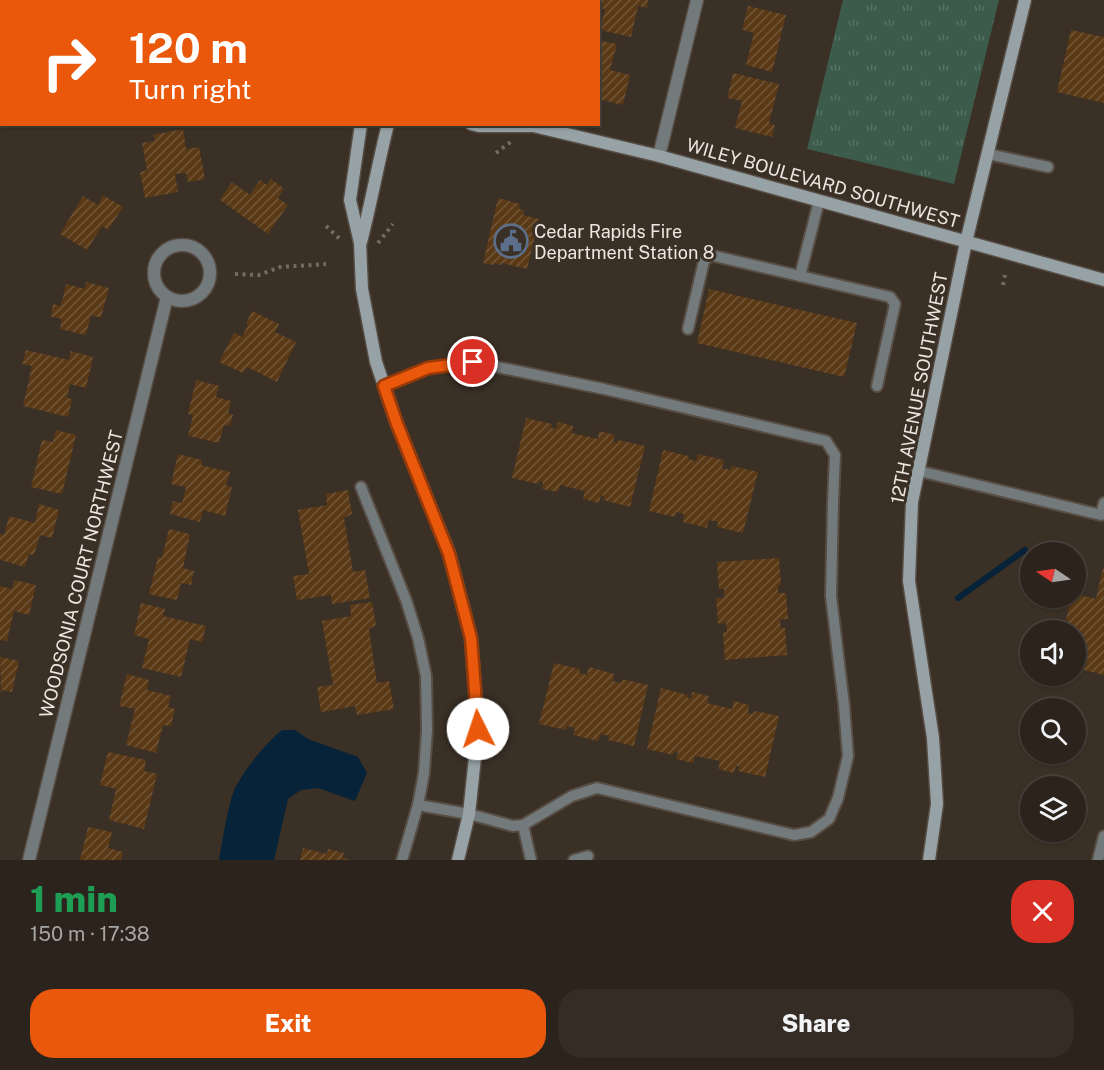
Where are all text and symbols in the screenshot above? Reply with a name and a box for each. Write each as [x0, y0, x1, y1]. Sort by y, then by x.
text: 120 m [129, 23, 248, 72]
icon: right [30, 24, 108, 102]
text: Turn right [129, 73, 252, 105]
street label: WILEY BOULEVARD SOUTHWEST [684, 134, 962, 232]
place label: Cedar Rapids Fire Department Station 8 [534, 221, 714, 263]
public building icon: Cedar Rapids Fire Department Station 8 [493, 223, 529, 259]
street label: 12TH AVENUE SOUTHWEST [886, 270, 952, 506]
pin [447, 336, 498, 387]
icon: arrive [456, 345, 489, 378]
street label: WOODSONIA COURT NORTHWEST [35, 428, 127, 720]
north arrow [1020, 542, 1086, 608]
map controls [1020, 542, 1086, 842]
button: sound [1020, 620, 1086, 686]
position arrow [446, 697, 510, 761]
button: search [1020, 698, 1086, 764]
button: layers [1020, 776, 1086, 842]
text: 1 min [30, 878, 118, 920]
button: close [1011, 880, 1074, 943]
text: 150 m · 17:38 [30, 922, 150, 946]
button: Exit [30, 989, 546, 1058]
button: Share [558, 989, 1074, 1058]

